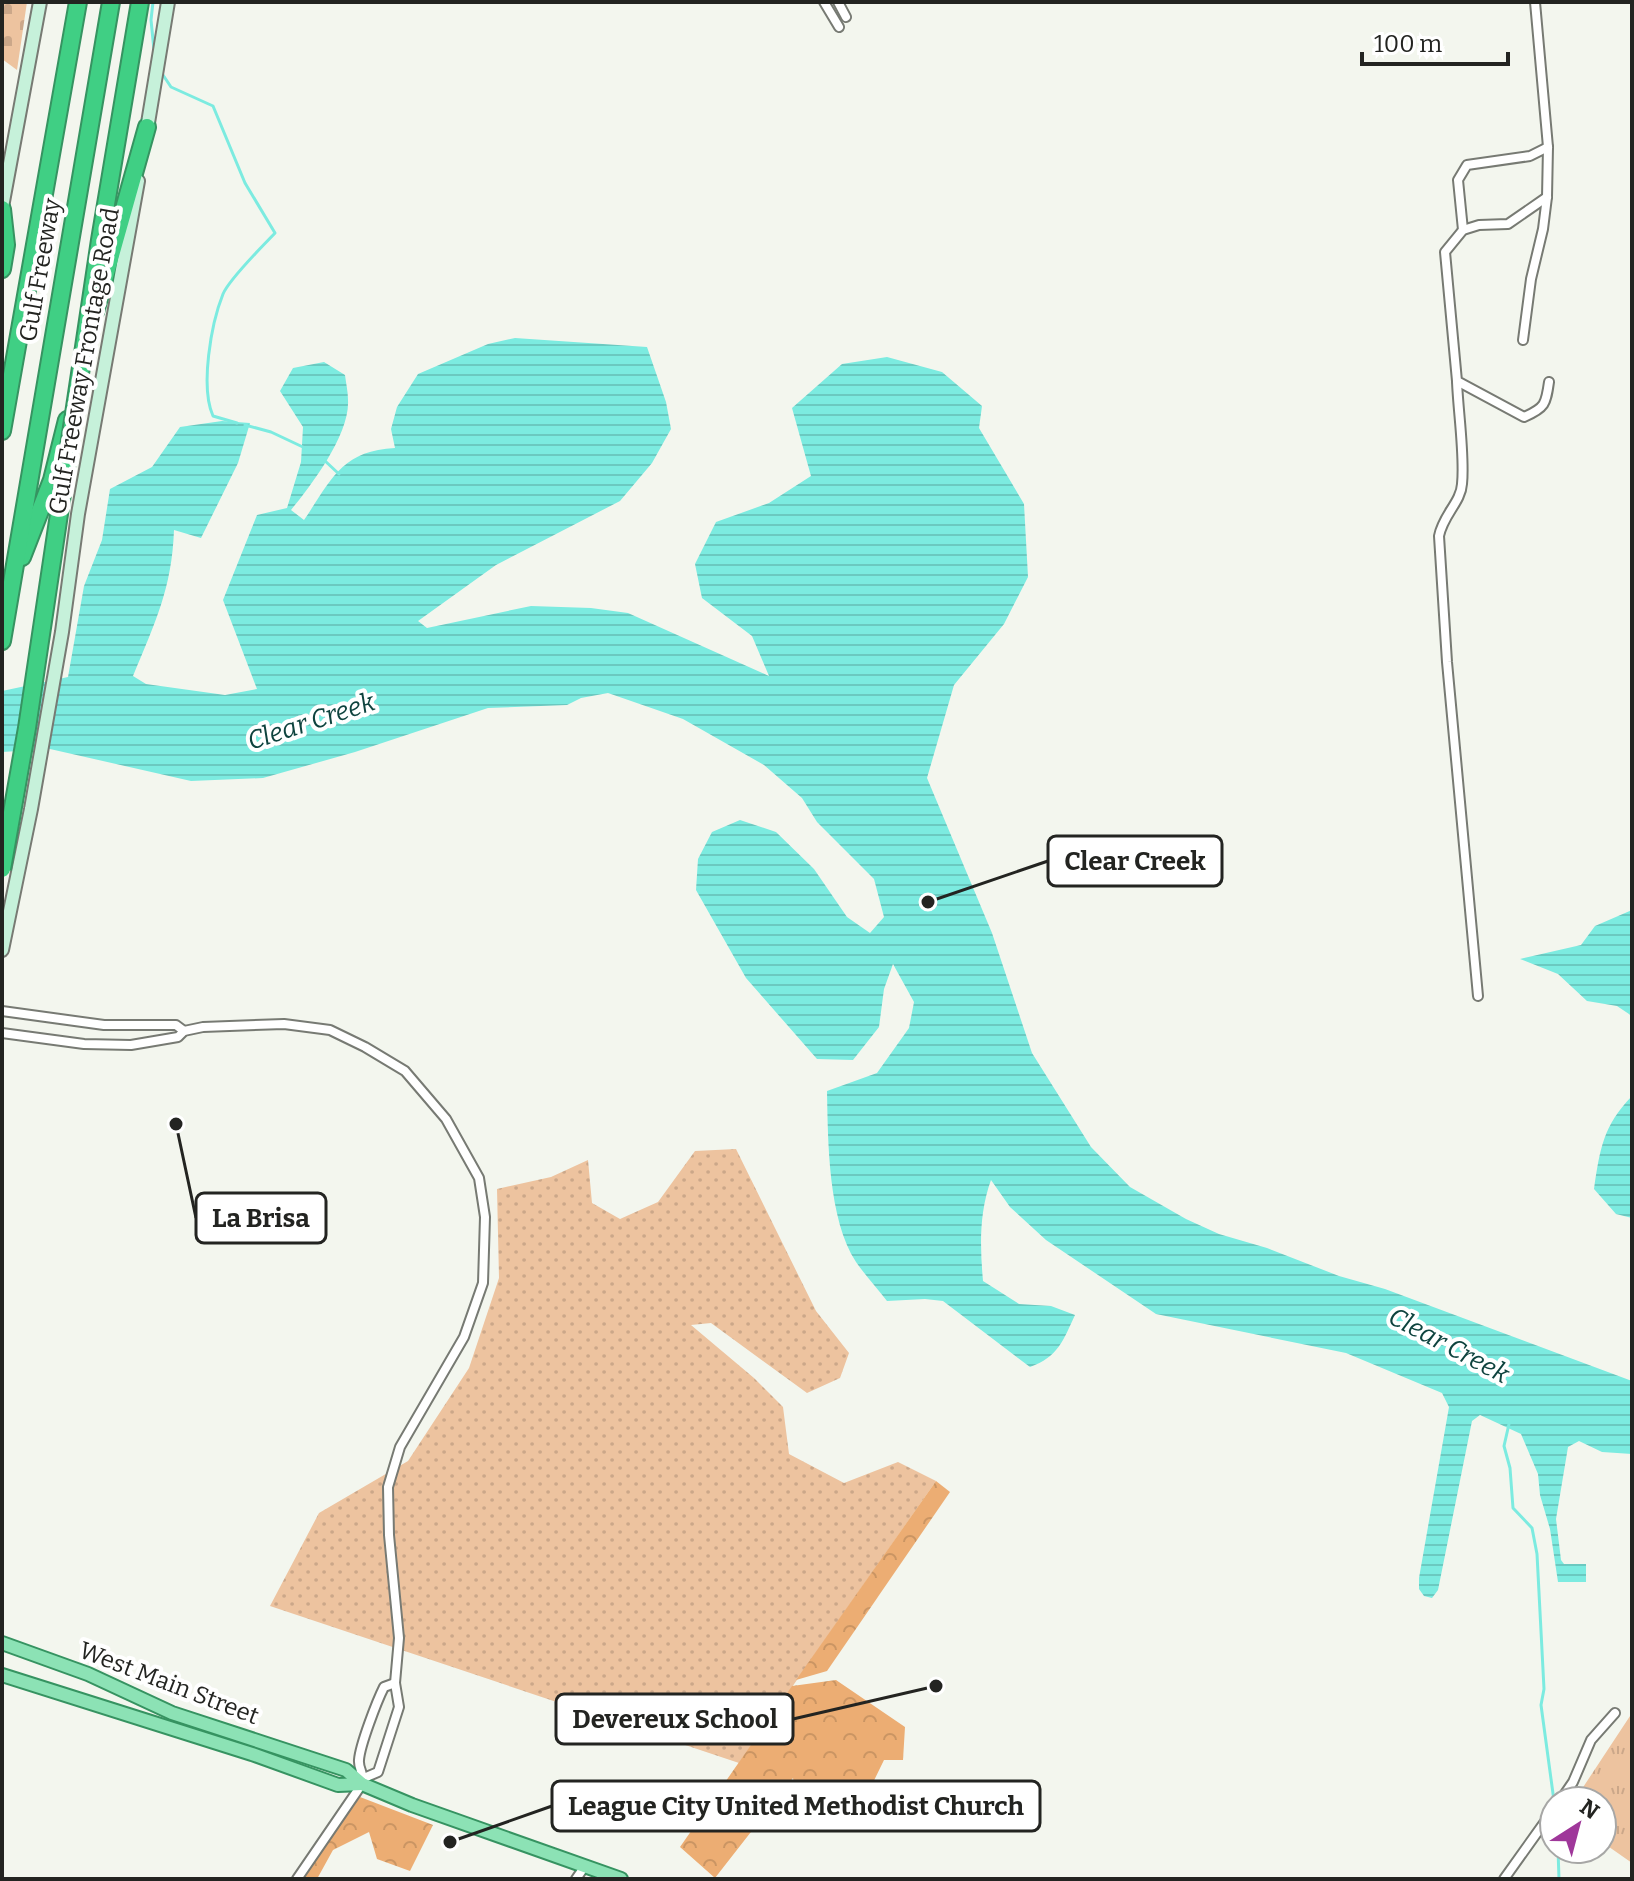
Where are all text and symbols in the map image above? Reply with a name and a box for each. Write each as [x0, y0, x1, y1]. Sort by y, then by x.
scale bar [1362, 16, 1508, 66]
text: 100 m [1374, 30, 1442, 58]
street label: Gulf Freeway [14, 196, 66, 344]
street label: Gulf Freeway Frontage Road [43, 205, 125, 517]
water label: Clear Creek [244, 686, 380, 757]
callout: Clear Creek [1048, 836, 1222, 886]
text: Clear Creek [1064, 846, 1206, 877]
callout: La Brisa [196, 1193, 326, 1243]
text: La Brisa [212, 1203, 310, 1234]
water label: Clear Creek [1383, 1301, 1515, 1391]
street label: West Main Street [75, 1636, 263, 1730]
callout: Devereux School [556, 1694, 793, 1744]
text: Devereux School [572, 1704, 778, 1735]
callout: League City United Methodist Church [552, 1781, 1040, 1831]
north arrow [1538, 1785, 1618, 1865]
text: League City United Methodist Church [568, 1791, 1025, 1822]
text: N [1575, 1793, 1604, 1825]

